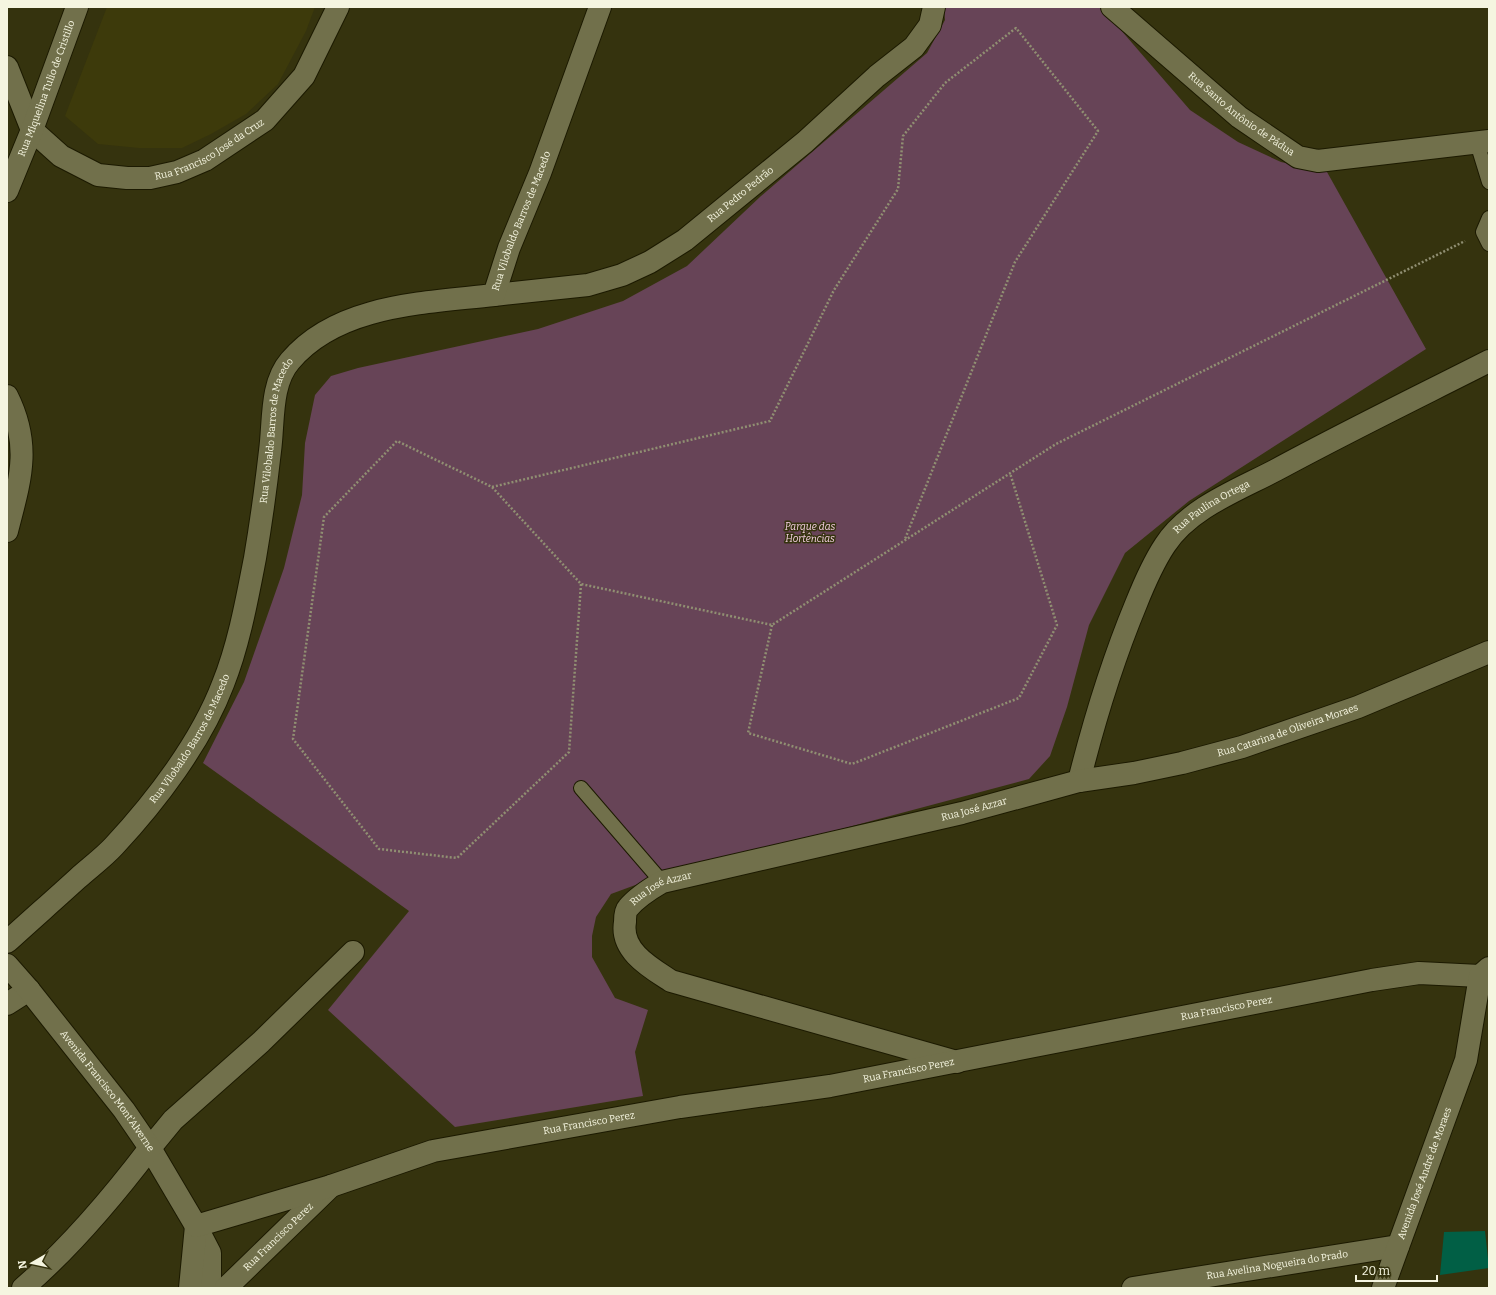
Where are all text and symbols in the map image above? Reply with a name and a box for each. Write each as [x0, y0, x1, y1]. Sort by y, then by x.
street label: Rua Miquelina Tulio de Cristillo [16, 18, 78, 158]
street label: Rua Santo Antônio de Pádua [1186, 70, 1297, 159]
street label: Rua Francisco José da Cruz [154, 116, 267, 183]
street label: Rua Vilobaldo Barros de Macedo [490, 149, 553, 292]
street label: Rua Pedro Pedrão [705, 164, 776, 225]
street label: Rua Vilobaldo Barros de Macedo [257, 355, 296, 504]
street label: Rua Paulina Ortega [1171, 478, 1252, 536]
park label: Parque das Hortências [785, 521, 836, 545]
street label: Rua Vilobaldo Barros de Macedo [147, 672, 232, 806]
street label: Rua Catarina de Oliveira Moraes [1216, 701, 1360, 759]
street label: Rua José Azzar [940, 795, 1009, 824]
street label: Rua José Azzar [628, 869, 693, 908]
street label: Rua Francisco Perez [1180, 994, 1273, 1023]
street label: Avenida Francisco Mont'Alverne [57, 1028, 157, 1154]
street label: Rua Francisco Perez [862, 1056, 955, 1085]
street label: Avenida José André de Moraes [1395, 1106, 1454, 1241]
street label: Rua Francisco Perez [542, 1109, 636, 1137]
street label: Rua Francisco Perez [241, 1200, 316, 1274]
north arrow [12, 1243, 52, 1283]
street label: Rua Avelina Nogueira do Prado [1206, 1248, 1349, 1282]
scale bar [1356, 1257, 1437, 1283]
text: N [15, 1259, 30, 1270]
text: 20 m [1362, 1264, 1391, 1278]

